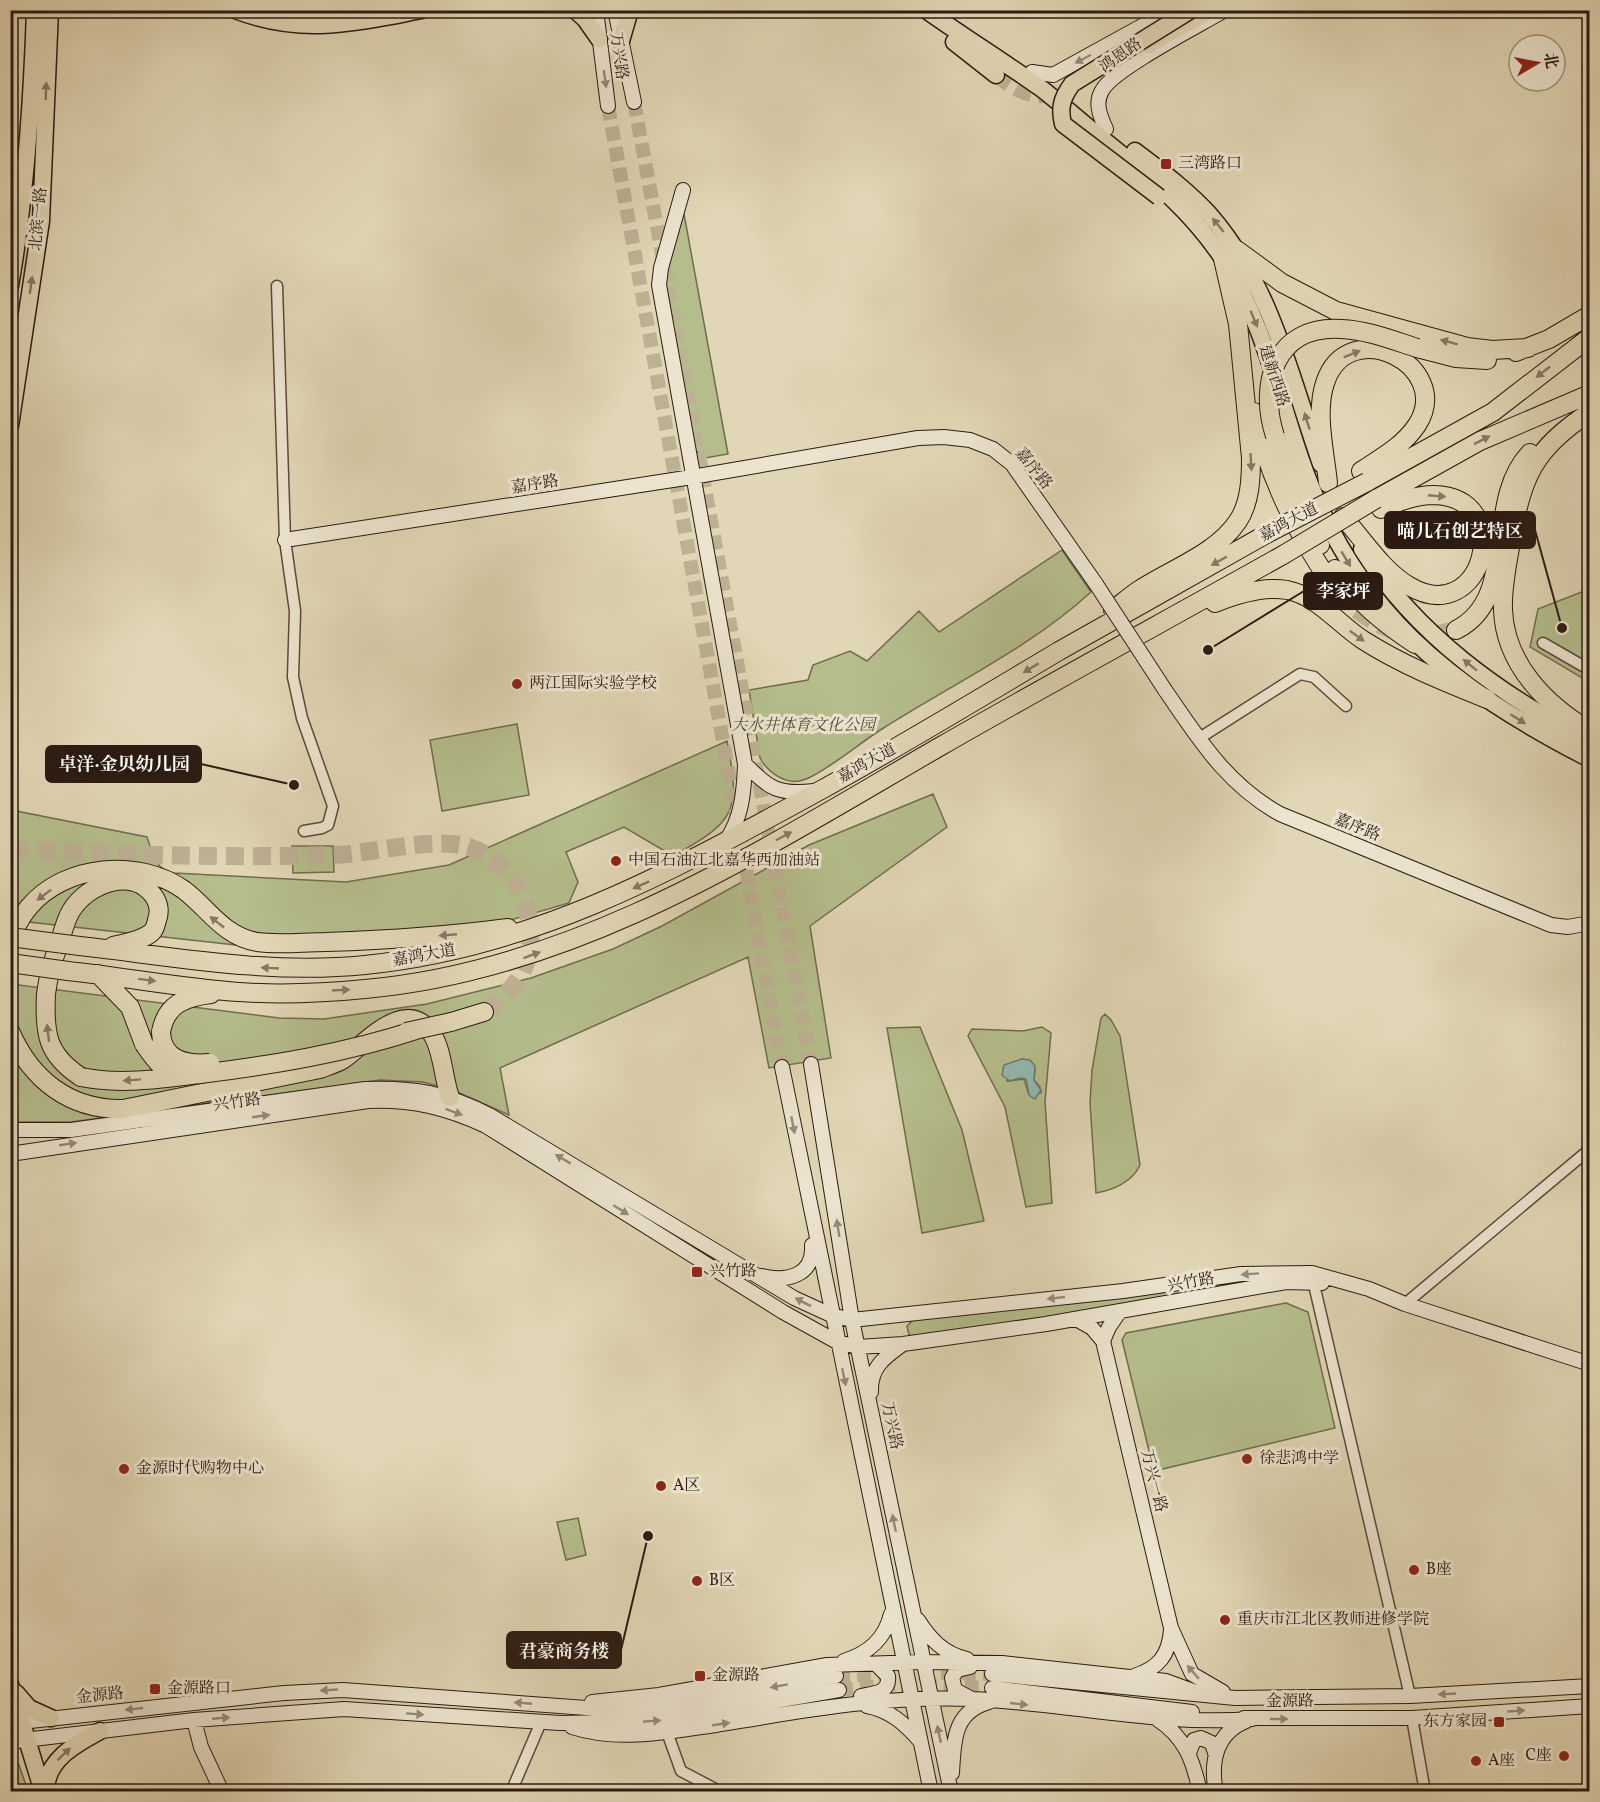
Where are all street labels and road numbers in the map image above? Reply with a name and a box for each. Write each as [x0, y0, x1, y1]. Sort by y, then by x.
street label: 万兴路 [604, 31, 632, 81]
street label: 鸿恩路 [1095, 33, 1147, 79]
street label: 北滨一路 [25, 186, 53, 252]
street label: 建新西路 [1253, 342, 1293, 410]
street label: 嘉序路 [1009, 443, 1057, 495]
street label: 嘉序路 [510, 470, 560, 500]
street label: 嘉鸿大道 [1256, 498, 1322, 548]
street label: 嘉鸿大道 [834, 739, 900, 789]
street label: 嘉序路 [1331, 809, 1383, 847]
street label: 嘉鸿大道 [391, 940, 457, 972]
street label: 兴竹路 [212, 1089, 262, 1117]
street label: 兴竹路 [1165, 1268, 1217, 1298]
street label: 万兴路 [875, 1400, 907, 1452]
street label: 万兴一路 [1135, 1447, 1171, 1515]
street label: 金源路 [75, 1683, 125, 1709]
street label: 金源路 [1266, 1691, 1314, 1713]

